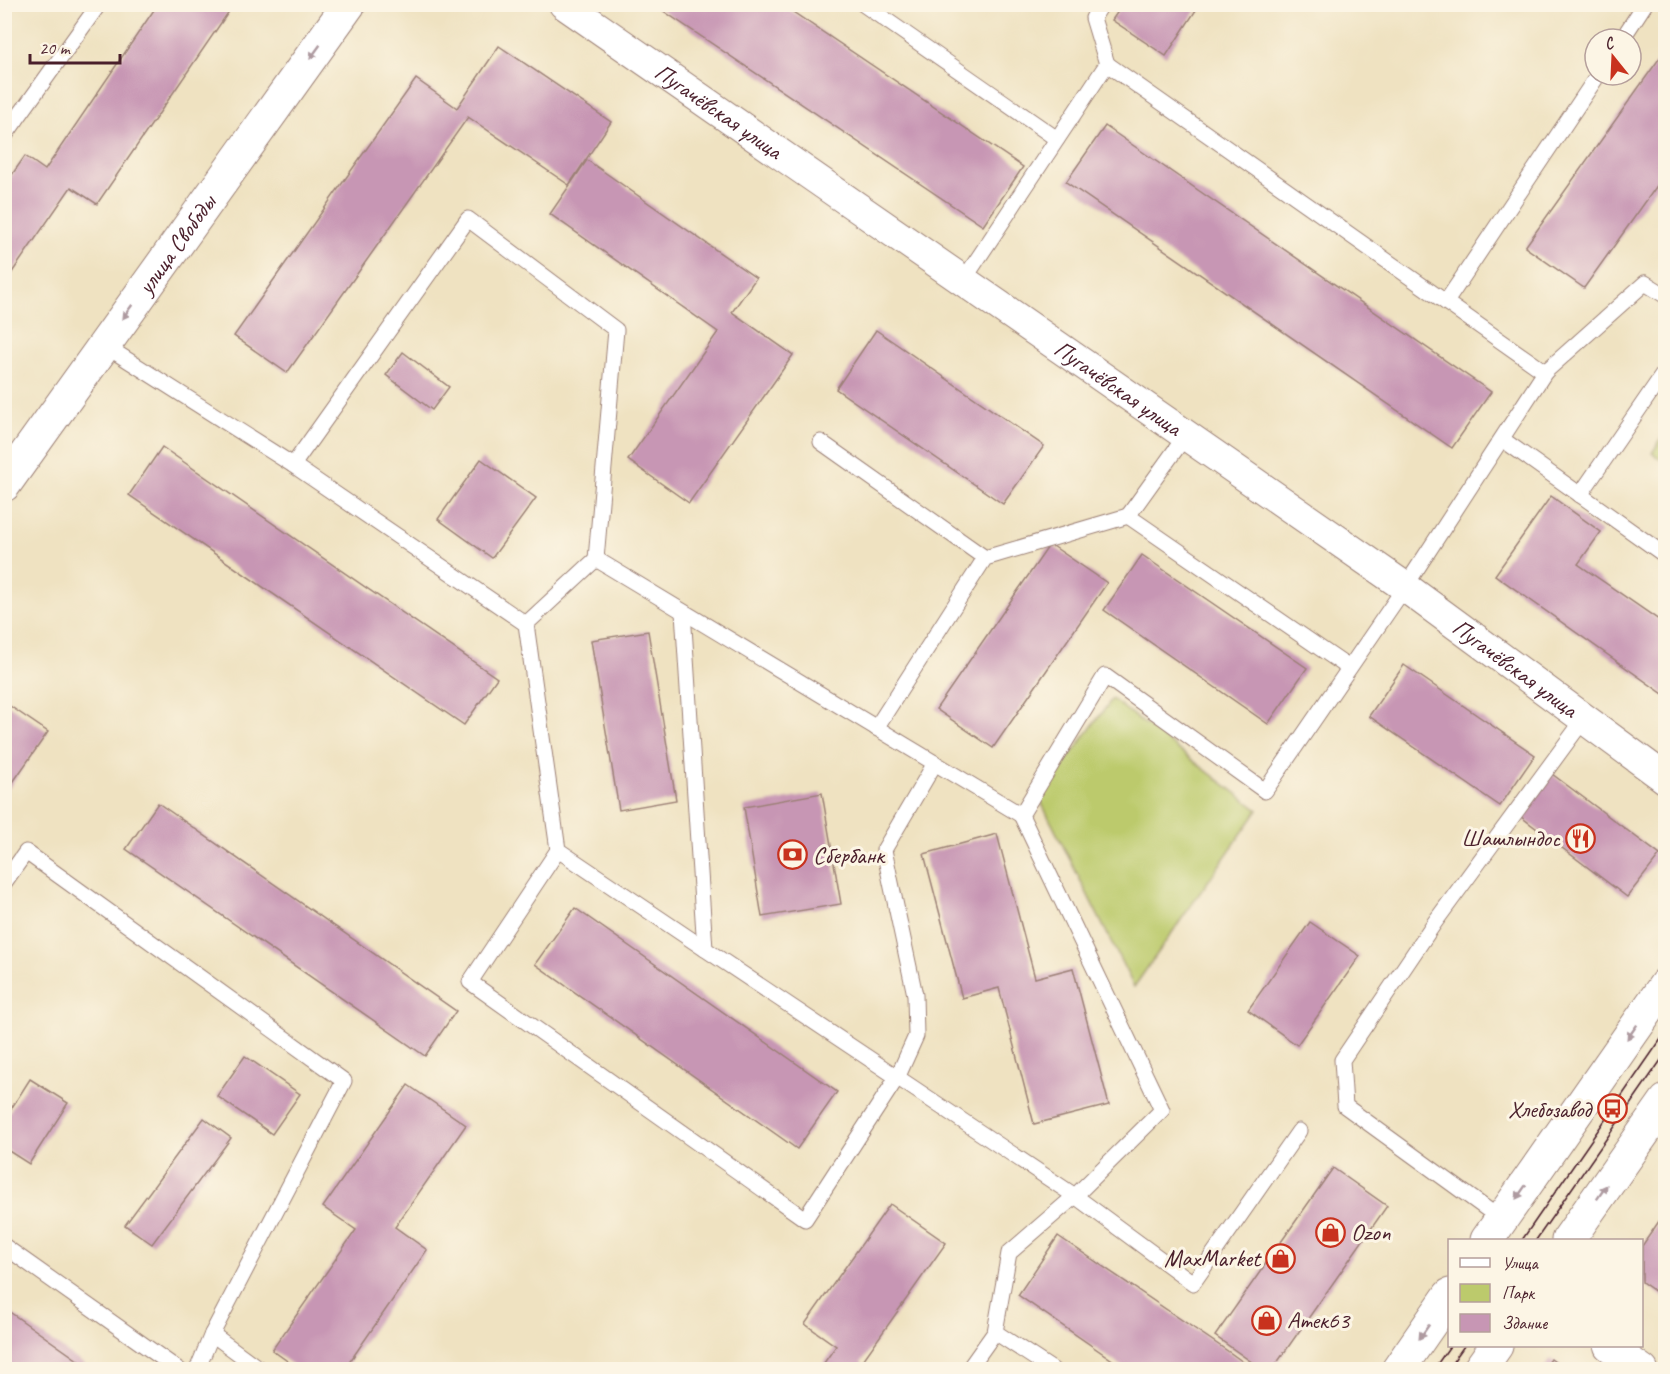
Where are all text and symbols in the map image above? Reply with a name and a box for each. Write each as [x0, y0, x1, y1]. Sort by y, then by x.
scale bar [30, 27, 120, 65]
north arrow [1583, 27, 1643, 87]
text: С [1602, 32, 1618, 54]
text: 20 m [39, 37, 72, 59]
one-way arrow [309, 43, 321, 59]
street label: Пугачёвская улица [649, 57, 789, 166]
street label: улица Свободы [129, 187, 224, 302]
one-way arrow [121, 304, 133, 320]
street label: Пугачёвская улица [1048, 333, 1189, 443]
street label: Пугачёвская улица [1447, 612, 1585, 725]
restaurant icon: Шашлындос [1565, 822, 1597, 854]
place label: Шашлындос [1461, 823, 1561, 853]
bank icon: Сбербанк [776, 839, 808, 871]
place label: Сбербанк [813, 840, 886, 870]
one-way arrow [1626, 1023, 1638, 1039]
bus stop icon: Хлебозавод [1596, 1093, 1628, 1125]
place label: Хлебозавод [1508, 1094, 1593, 1124]
one-way arrow [1516, 1184, 1527, 1200]
one-way arrow [1596, 1185, 1608, 1201]
shop icon: Ozon [1314, 1216, 1346, 1248]
place label: Ozon [1351, 1217, 1391, 1247]
legend [1448, 1239, 1643, 1347]
shop icon: MaxMarket [1265, 1242, 1297, 1274]
place label: MaxMarket [1164, 1243, 1262, 1273]
text: Улица [1502, 1252, 1539, 1274]
text: Парк [1502, 1282, 1536, 1304]
shop icon: Атек63 [1250, 1304, 1282, 1336]
place label: Атек63 [1287, 1305, 1352, 1335]
text: Здание [1502, 1312, 1548, 1334]
one-way arrow [1418, 1324, 1430, 1340]

